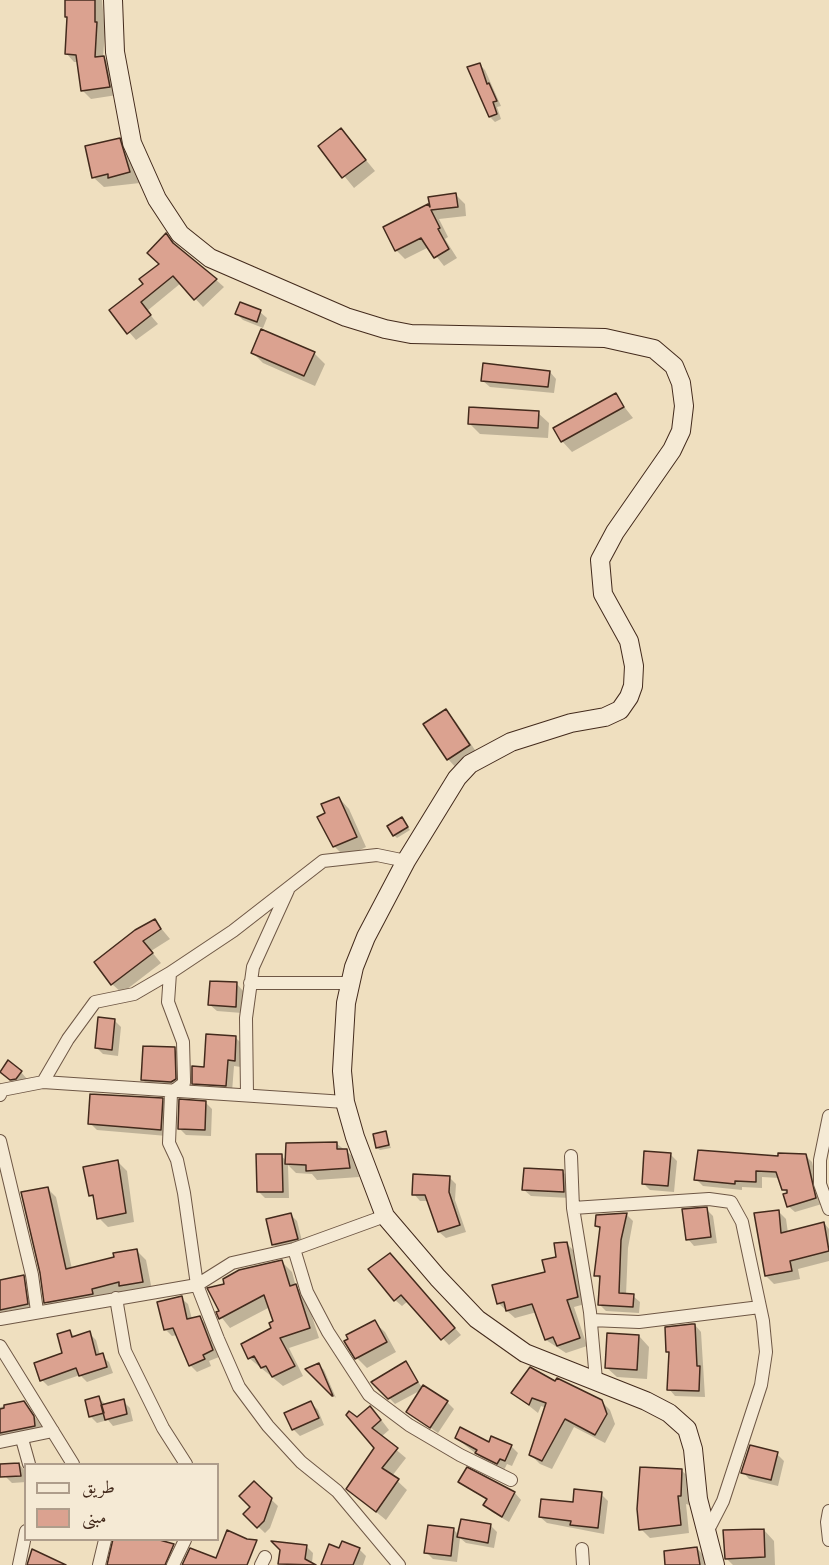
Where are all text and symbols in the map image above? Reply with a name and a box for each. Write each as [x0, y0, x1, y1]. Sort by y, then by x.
legend [24, 1463, 219, 1541]
text: طريق [82, 1477, 115, 1499]
text: مبنى [82, 1507, 107, 1529]

